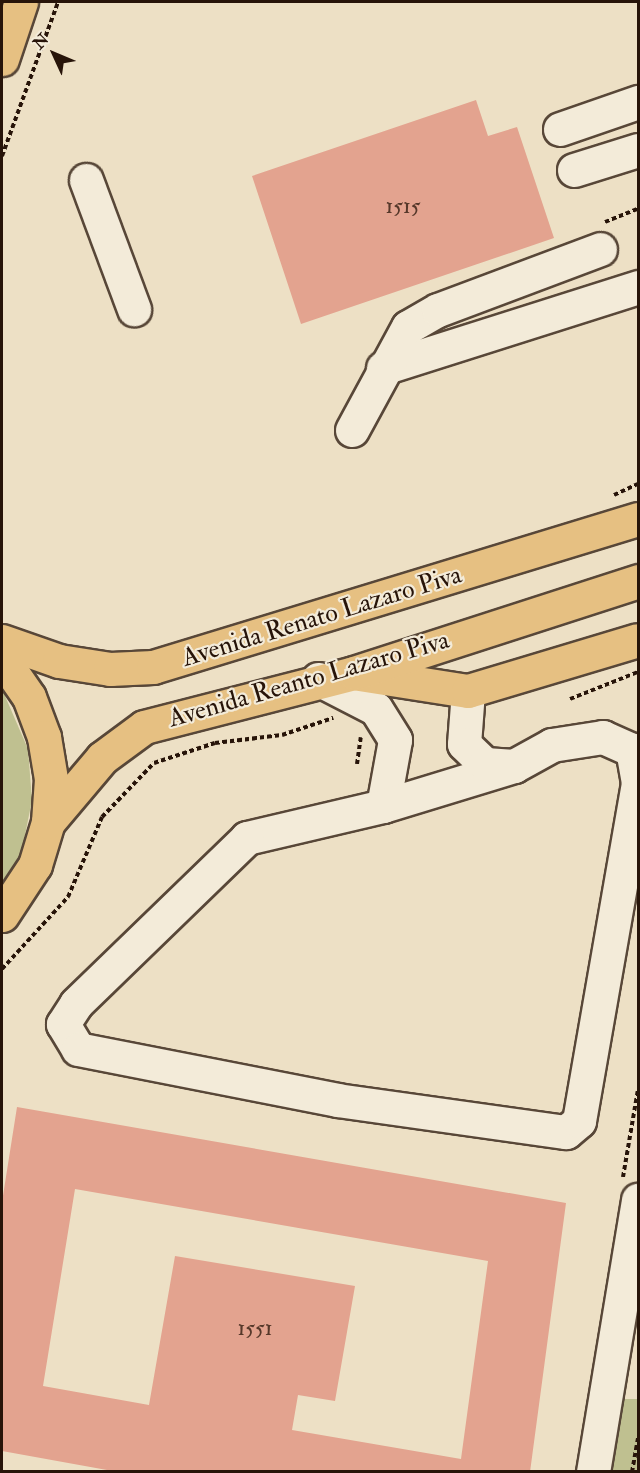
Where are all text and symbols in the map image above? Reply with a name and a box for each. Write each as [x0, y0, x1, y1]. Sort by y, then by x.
north arrow [24, 24, 84, 84]
text: N [29, 29, 53, 54]
house number: 1515 [386, 194, 420, 220]
street label: Avenida Renato Lazaro Piva [178, 560, 466, 674]
street label: Avenida Reanto Lazaro Piva [165, 625, 453, 735]
house number: 1551 [238, 1316, 272, 1342]

